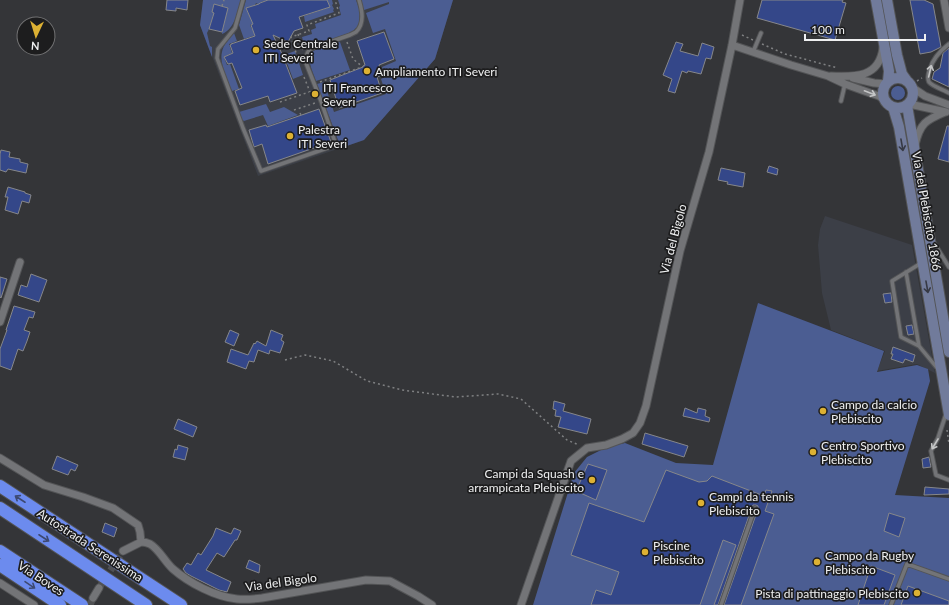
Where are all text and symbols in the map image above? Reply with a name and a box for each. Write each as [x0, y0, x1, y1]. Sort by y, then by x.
north arrow [16, 16, 56, 56]
scale bar [805, 16, 925, 42]
text: 100 m [811, 22, 845, 37]
place label: Sede Centrale ITI Severi [264, 36, 338, 65]
text: N [31, 40, 40, 53]
marker: Sede Centrale ITI Severi [251, 45, 261, 55]
place label: Ampliamento ITI Severi [375, 64, 498, 79]
one-way arrow [926, 65, 934, 78]
marker: Ampliamento ITI Severi [362, 66, 372, 76]
place label: ITI Francesco Severi [323, 80, 393, 109]
marker: ITI Francesco Severi [310, 89, 320, 99]
one-way arrow [864, 89, 876, 97]
place label: Palestra ITI Severi [298, 122, 347, 151]
marker: Palestra ITI Severi [285, 131, 295, 141]
one-way arrow [898, 138, 906, 151]
street label: Via del Plebiscito 1866 [909, 150, 945, 272]
street label: Via del Bigolo [656, 202, 690, 276]
one-way arrow [923, 280, 931, 293]
place label: Campo da calcio Plebiscito [831, 397, 917, 426]
marker: Campo da calcio Plebiscito [818, 406, 828, 416]
place label: Centro Sportivo Plebiscito [821, 438, 905, 467]
one-way arrow [930, 438, 938, 450]
marker: Centro Sportivo Plebiscito [808, 447, 818, 457]
place label: Campi da Squash e arrampicata Plebiscito [468, 466, 584, 495]
marker: Campi da Squash e arrampicata Plebiscito [587, 475, 597, 485]
place label: Campi da tennis Plebiscito [709, 489, 793, 518]
one-way arrow [15, 495, 26, 503]
marker: Campi da tennis Plebiscito [696, 498, 706, 508]
street label: Autostrada Serenissima [34, 505, 146, 585]
one-way arrow [38, 534, 50, 542]
place label: Piscine Plebiscito [653, 538, 704, 567]
marker: Piscine Plebiscito [640, 547, 650, 557]
place label: Campo da Rugby Plebiscito [825, 548, 915, 577]
marker: Campo da Rugby Plebiscito [812, 557, 822, 567]
street label: Via Boves [15, 558, 67, 598]
street label: Via del Bigolo [244, 570, 318, 594]
one-way arrow [24, 581, 35, 589]
place label: Pista di pattinaggio Plebiscito [755, 586, 909, 601]
marker: Pista di pattinaggio Plebiscito [912, 588, 922, 598]

